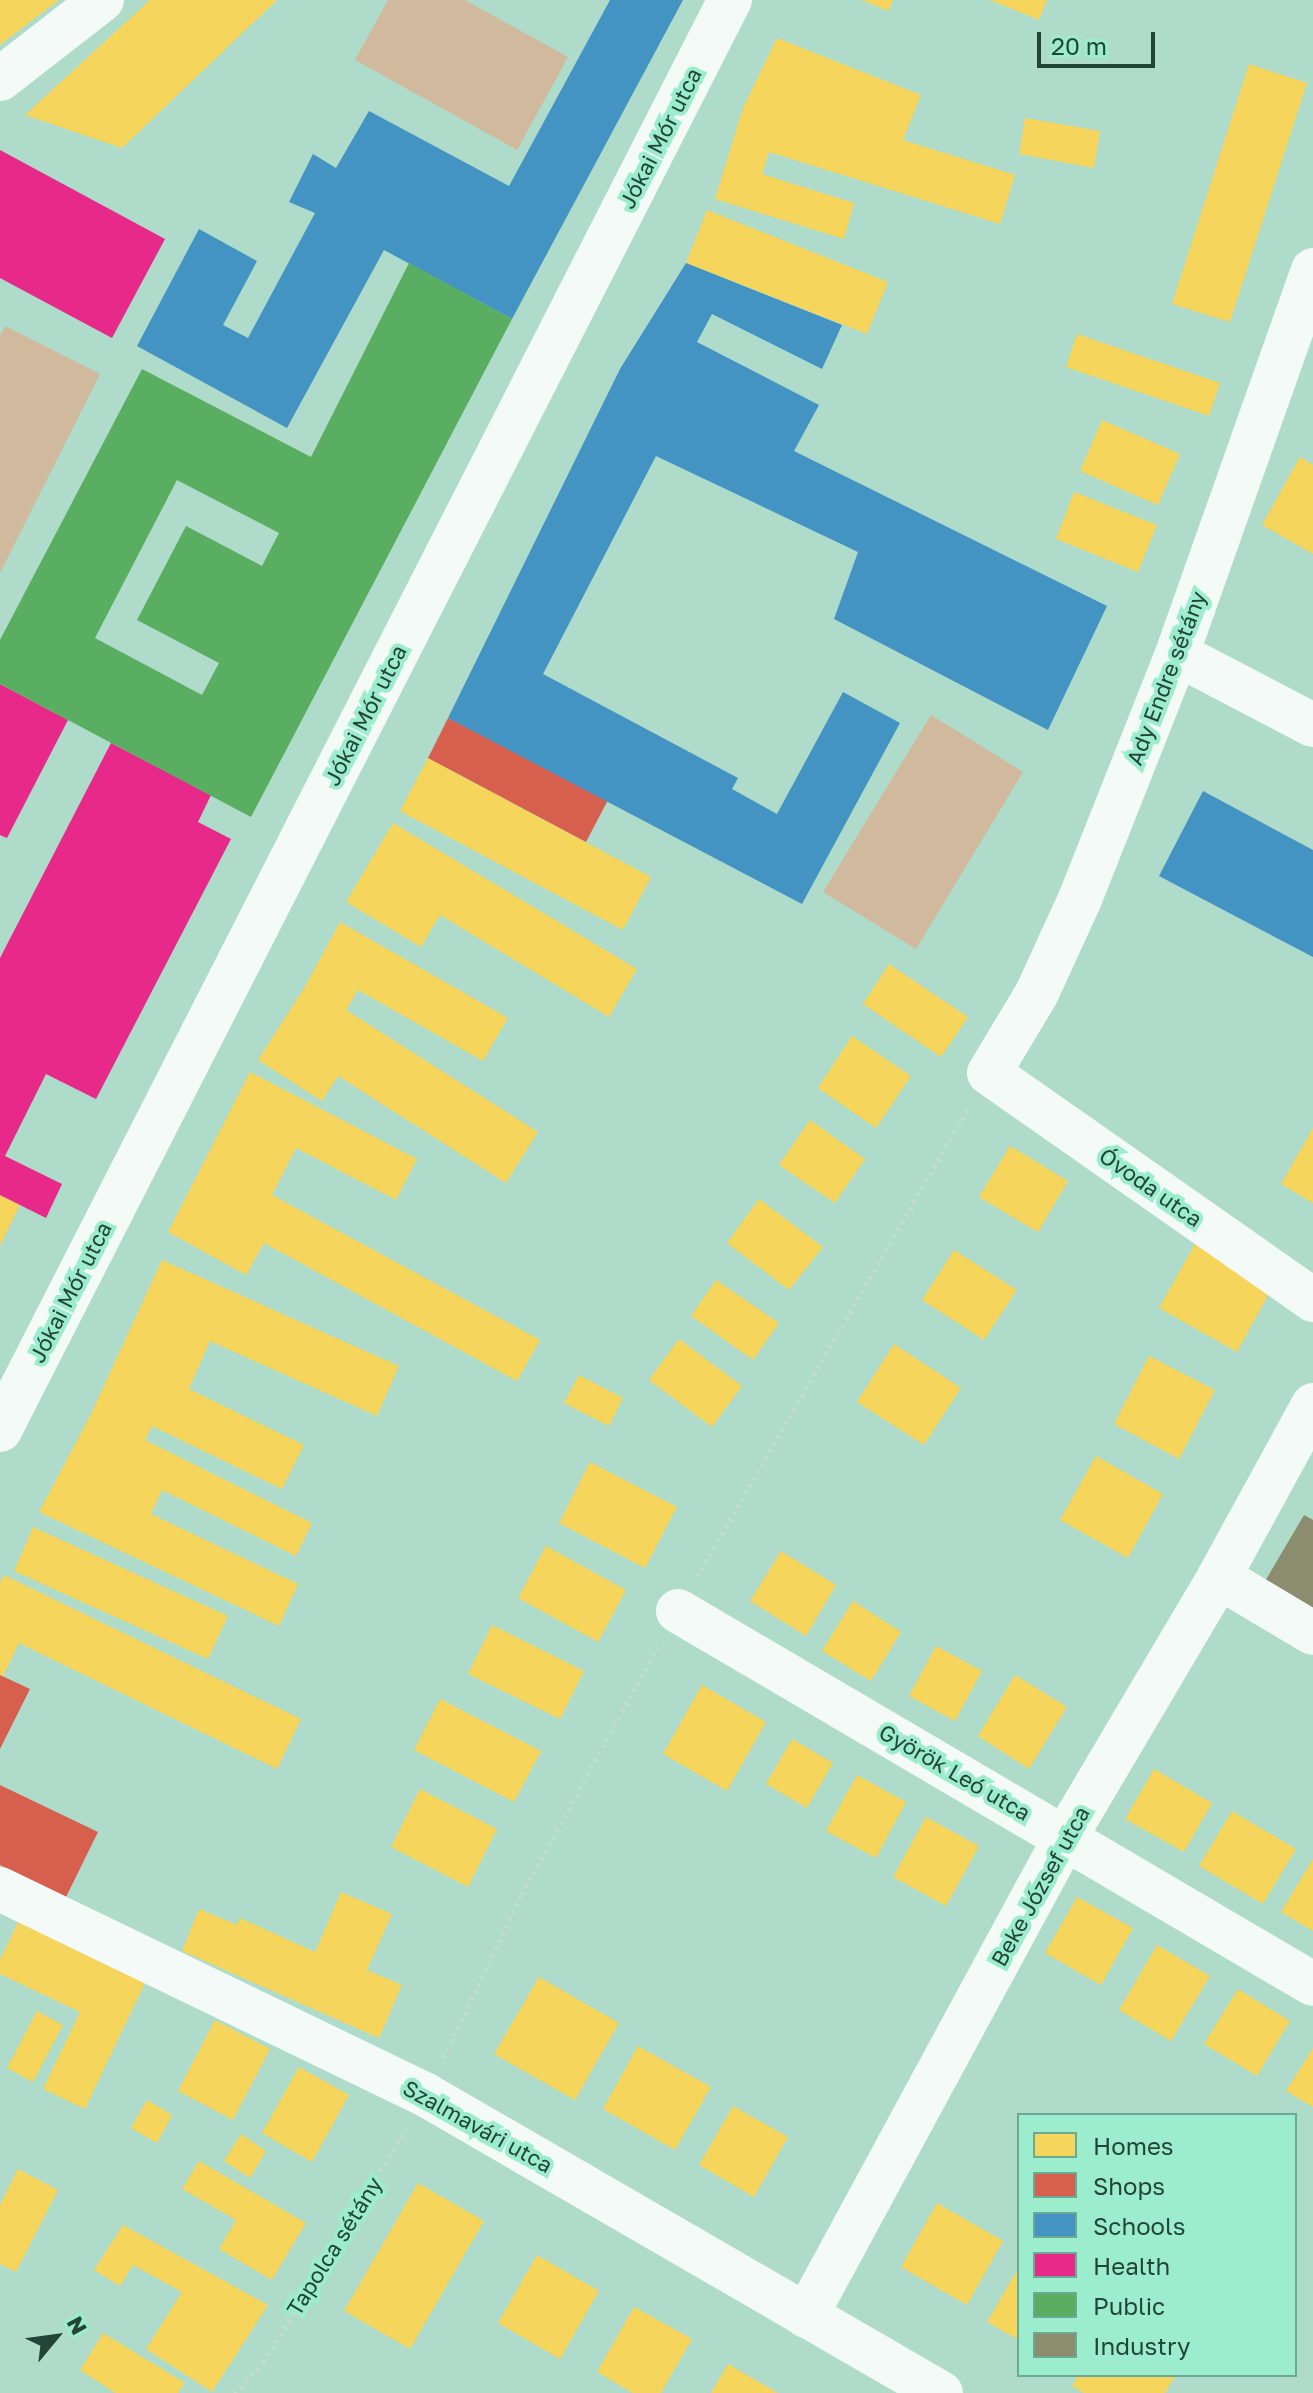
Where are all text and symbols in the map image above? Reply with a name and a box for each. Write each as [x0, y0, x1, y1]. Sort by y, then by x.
scale bar [1041, 16, 1159, 66]
text: 20 m [1051, 31, 1107, 60]
street label: Jókai Mór utca [613, 63, 707, 213]
street label: Ady Endre sétány [1121, 587, 1211, 769]
street label: Jókai Mór utca [318, 640, 412, 790]
street label: Óvoda utca [1095, 1142, 1207, 1232]
street label: Jókai Mór utca [23, 1217, 117, 1367]
street label: Györök Leó utca [875, 1718, 1035, 1826]
street label: Beke József utca [985, 1801, 1095, 1971]
street label: Szalmavári utca [399, 2074, 557, 2178]
legend [1017, 2113, 1297, 2377]
text: Homes [1093, 2131, 1174, 2160]
text: Shops [1093, 2171, 1165, 2200]
street label: Tapolca sétány [281, 2172, 387, 2320]
text: Schools [1093, 2211, 1185, 2240]
text: Health [1093, 2251, 1170, 2280]
text: Public [1093, 2291, 1165, 2320]
north arrow [16, 2297, 96, 2377]
text: N [62, 2311, 93, 2339]
text: Industry [1093, 2331, 1190, 2360]

